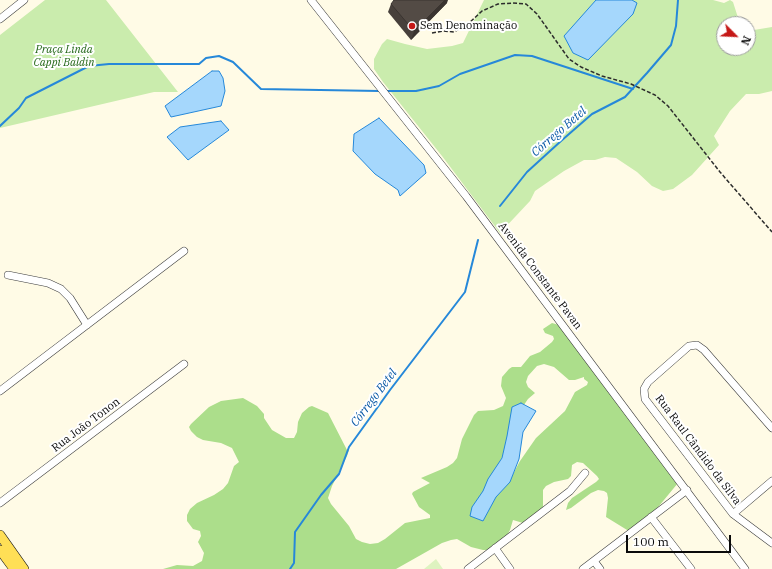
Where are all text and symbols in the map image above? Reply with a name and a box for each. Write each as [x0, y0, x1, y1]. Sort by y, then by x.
north arrow [716, 16, 756, 56]
place label: Sem Denominação [420, 19, 517, 33]
marker: Sem Denominação [407, 21, 417, 31]
text: N [738, 34, 754, 47]
park label: Praça Linda Cappi Baldin [33, 43, 95, 69]
water label: Córrego Betel [528, 104, 590, 160]
street label: Avenida Constante Pavan [495, 220, 585, 332]
water label: Córrego Betel [348, 366, 400, 430]
street label: Rua Raul Cândido da Silva [652, 392, 744, 508]
street label: Rua João Tonon [49, 395, 123, 455]
scale bar [628, 527, 733, 553]
text: 100 m [633, 534, 669, 549]

